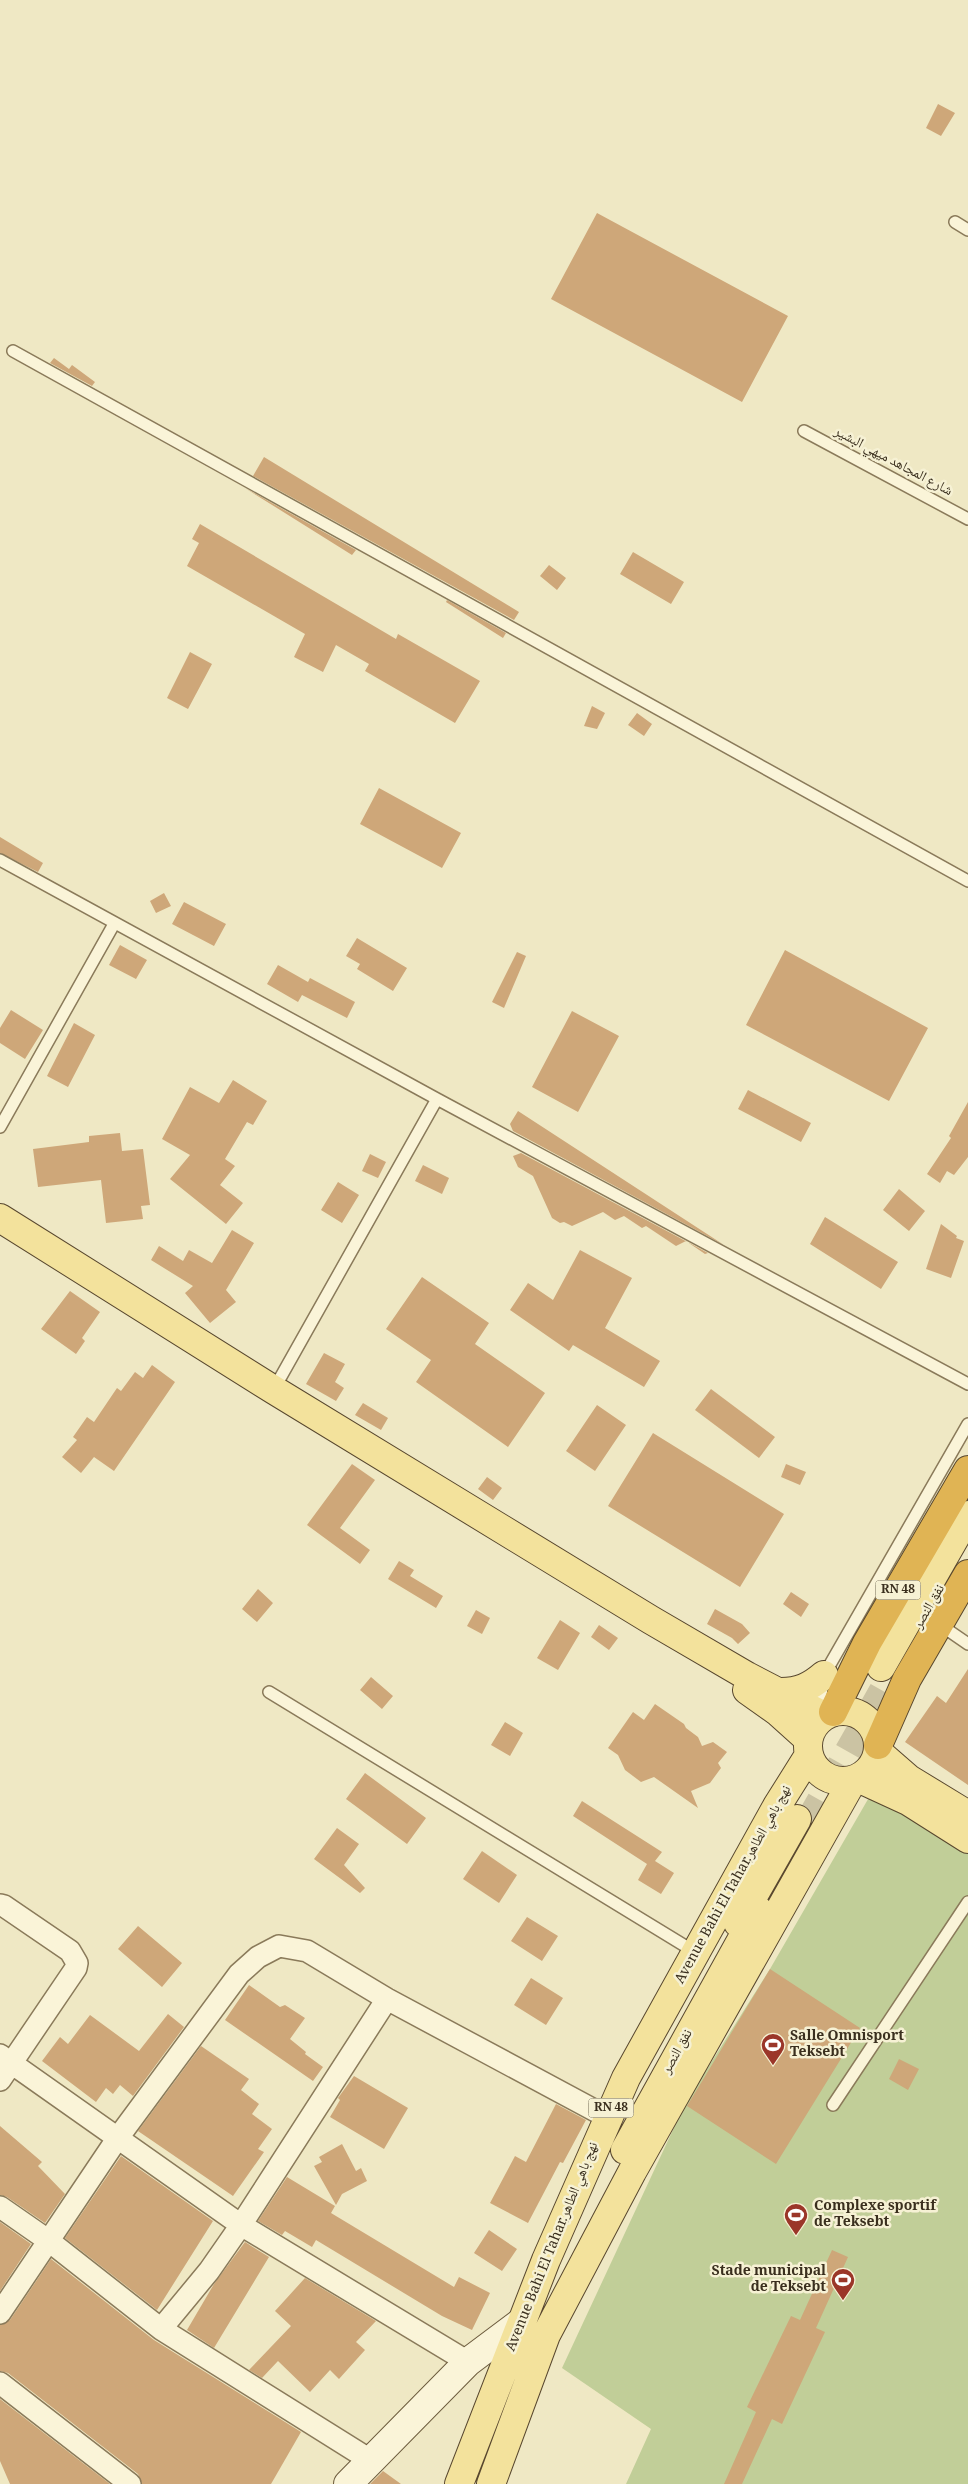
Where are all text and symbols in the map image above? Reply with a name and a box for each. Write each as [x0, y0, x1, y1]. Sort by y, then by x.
street label: شارع المجاهد ميهي البشير [828, 420, 957, 503]
road number: RN 48 [876, 1580, 920, 1600]
street label: نفق النصر [907, 1580, 953, 1635]
street label: Avenue Bahi El Tahar,نهج باهي الطاهر [669, 1781, 799, 1989]
street label: نفق النصر [655, 2025, 700, 2080]
place label: Salle Omnisport Teksebt [790, 2025, 904, 2065]
sports icon: Salle Omnisport Teksebt [760, 2032, 786, 2066]
road number: RN 48 [588, 2098, 634, 2118]
street label: Avenue Bahi El Tahar,نهج باهي الطاهر [500, 2138, 606, 2355]
place label: Complexe sportif de Teksebt [814, 2195, 937, 2235]
sports icon: Complexe sportif de Teksebt [783, 2202, 809, 2236]
place label: Stade municipal de Teksebt [712, 2260, 826, 2300]
sports icon: Stade municipal de Teksebt [830, 2267, 856, 2301]

